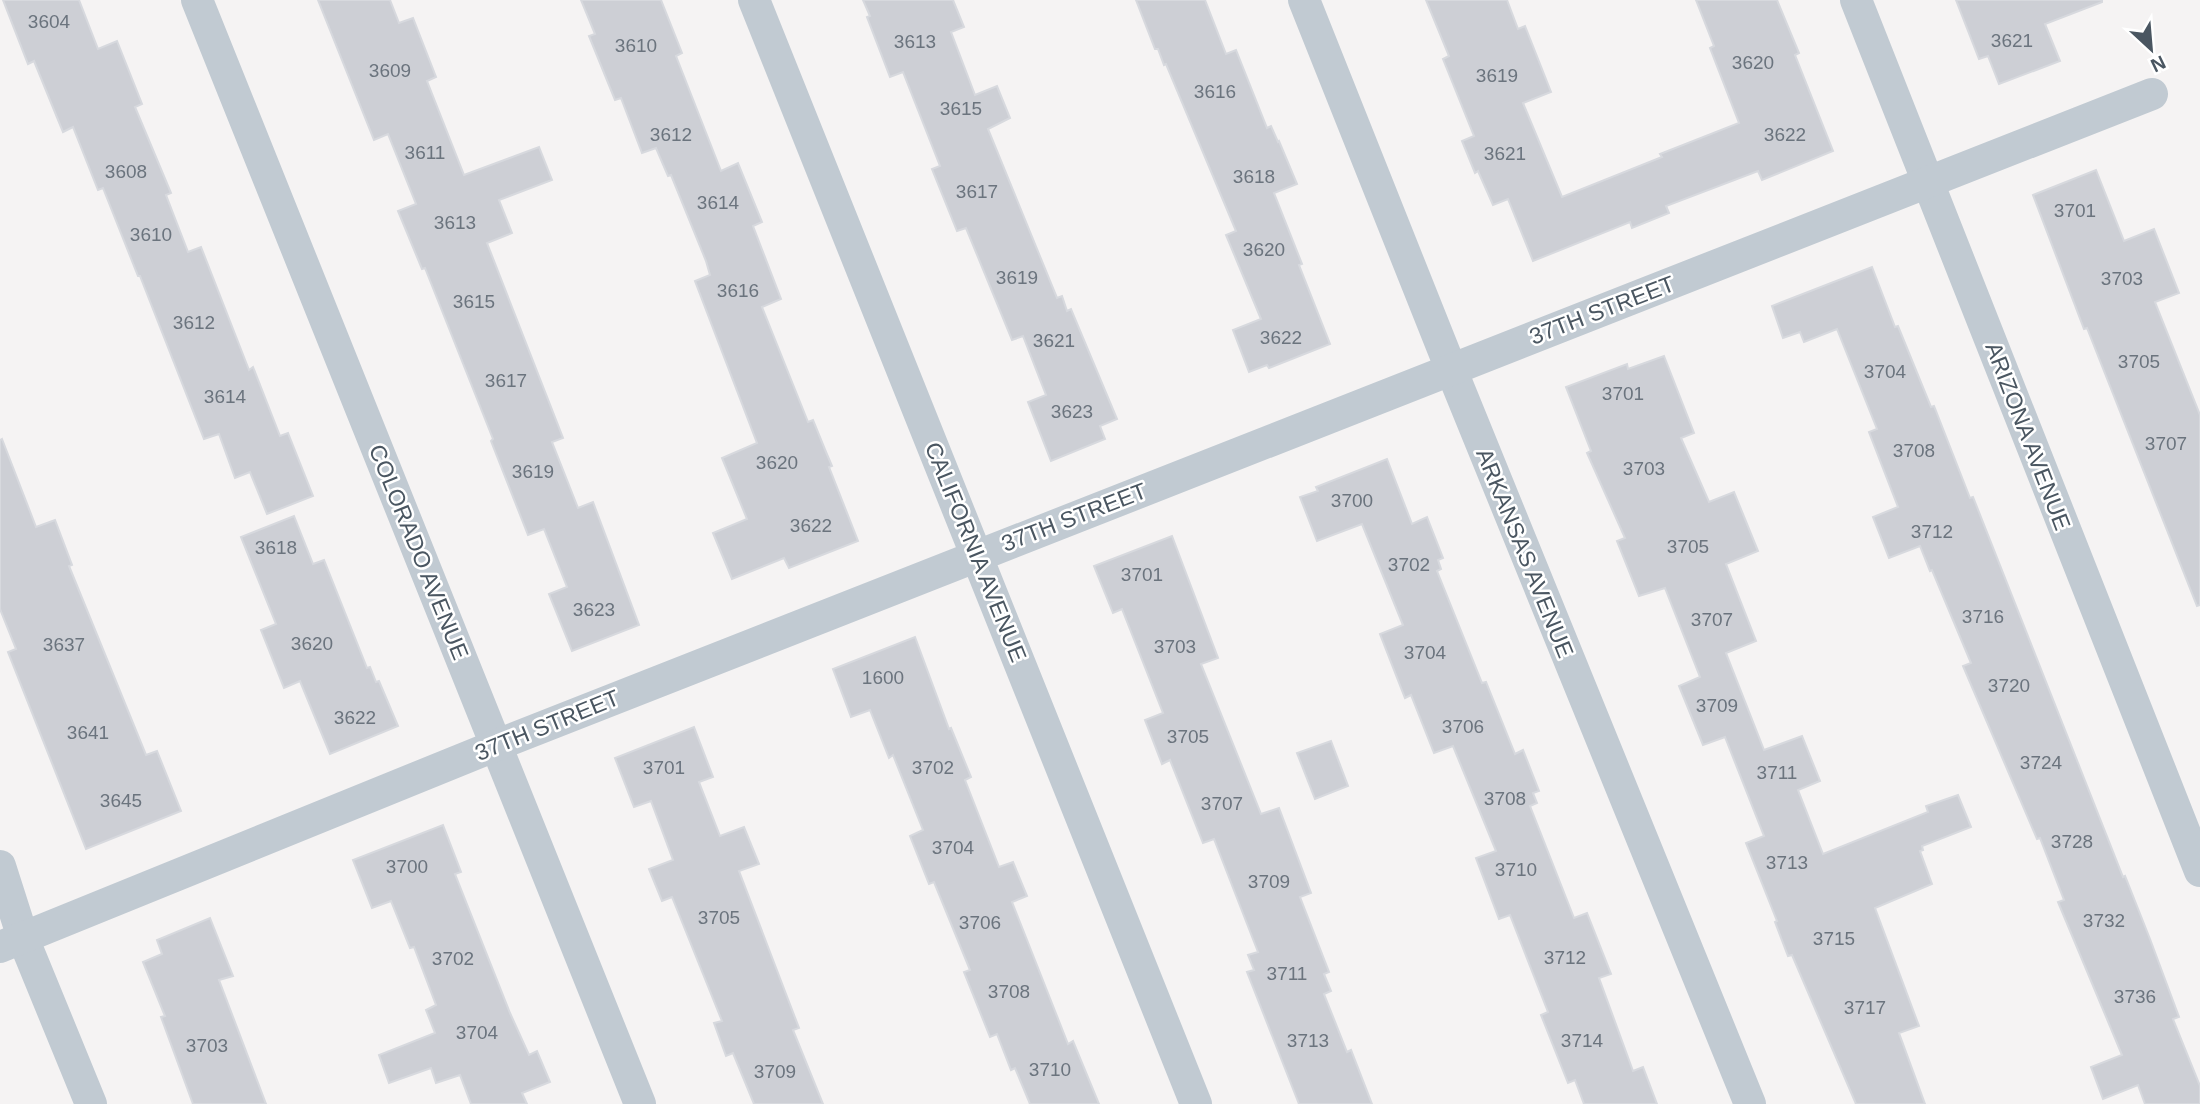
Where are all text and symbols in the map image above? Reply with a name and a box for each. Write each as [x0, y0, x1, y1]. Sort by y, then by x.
house number: 3604 [28, 11, 71, 32]
north arrow [2116, 14, 2186, 84]
house number: 3621 [1991, 30, 2033, 51]
house number: 3613 [894, 31, 936, 52]
house number: 3610 [615, 35, 657, 56]
text: N [2147, 51, 2169, 76]
house number: 3620 [1732, 52, 1774, 73]
house number: 3609 [369, 60, 411, 81]
house number: 3619 [1476, 65, 1518, 86]
house number: 3616 [1194, 81, 1236, 102]
house number: 3615 [940, 98, 982, 119]
house number: 3612 [650, 124, 692, 145]
house number: 3622 [1764, 124, 1806, 145]
house number: 3611 [405, 142, 445, 163]
house number: 3621 [1484, 143, 1526, 164]
house number: 3608 [105, 161, 147, 182]
house number: 3618 [1233, 166, 1275, 187]
house number: 3617 [956, 181, 998, 202]
house number: 3614 [697, 192, 740, 213]
house number: 3701 [2054, 200, 2096, 221]
house number: 3613 [434, 212, 476, 233]
house number: 3610 [130, 224, 172, 245]
house number: 3620 [1243, 239, 1285, 260]
house number: 3619 [996, 267, 1038, 288]
house number: 3703 [2101, 268, 2143, 289]
street label: 37TH STREET [1526, 270, 1678, 350]
house number: 3616 [717, 280, 759, 301]
house number: 3615 [453, 291, 495, 312]
house number: 3612 [173, 312, 215, 333]
house number: 3622 [1260, 327, 1302, 348]
house number: 3621 [1033, 330, 1075, 351]
street label: ARIZONA AVENUE [1980, 338, 2076, 534]
house number: 3705 [2118, 351, 2160, 372]
house number: 3704 [1864, 361, 1907, 382]
house number: 3617 [485, 370, 527, 391]
house number: 3701 [1602, 383, 1644, 404]
house number: 3614 [204, 386, 247, 407]
house number: 3623 [1051, 401, 1093, 422]
house number: 3707 [2145, 433, 2187, 454]
street label: CALIFORNIA AVENUE [920, 438, 1032, 666]
house number: 3708 [1893, 440, 1935, 461]
street label: COLORADO AVENUE [364, 441, 474, 663]
street label: ARKANSAS AVENUE [1471, 445, 1579, 661]
house number: 3620 [756, 452, 798, 473]
house number: 3703 [1623, 458, 1665, 479]
house number: 3619 [512, 461, 554, 482]
street label: 37TH STREET [998, 477, 1150, 557]
house number: 3700 [1331, 490, 1373, 511]
house number: 3622 [790, 515, 832, 536]
house number: 3712 [1911, 521, 1953, 542]
house number: 3705 [1667, 536, 1709, 557]
house number: 3618 [255, 537, 297, 558]
house number: 3702 [1388, 554, 1430, 575]
house number: 3701 [1121, 564, 1163, 585]
house number: 3623 [573, 599, 615, 620]
house number: 3716 [1962, 606, 2004, 627]
house number: 3707 [1691, 609, 1733, 630]
house number: 3620 [291, 633, 333, 654]
house number: 3637 [43, 634, 85, 655]
house number: 3703 [1154, 636, 1196, 657]
house number: 3704 [1404, 642, 1447, 663]
house number: 1600 [862, 667, 904, 688]
house number: 3720 [1988, 675, 2030, 696]
street label: 37TH STREET [471, 684, 623, 766]
house number: 3709 [1696, 695, 1738, 716]
house number: 3622 [334, 707, 376, 728]
house number: 3706 [1442, 716, 1484, 737]
house number: 3641 [67, 722, 109, 743]
house number: 3705 [1167, 726, 1209, 747]
house number: 3724 [2020, 752, 2063, 773]
house number: 3701 [643, 757, 685, 778]
house number: 3702 [912, 757, 954, 778]
house number: 3711 [1757, 762, 1797, 783]
house number: 3708 [1484, 788, 1526, 809]
house number: 3645 [100, 790, 142, 811]
house number: 3707 [1201, 793, 1243, 814]
house number: 3728 [2051, 831, 2093, 852]
house number: 3704 [932, 837, 975, 858]
house number: 3713 [1766, 852, 1808, 873]
house number: 3700 [386, 856, 428, 877]
house number: 3710 [1495, 859, 1537, 880]
house number: 3709 [1248, 871, 1290, 892]
house number: 3705 [698, 907, 740, 928]
house number: 3732 [2083, 910, 2125, 931]
house number: 3706 [959, 912, 1001, 933]
house number: 3715 [1813, 928, 1855, 949]
house number: 3712 [1544, 947, 1586, 968]
house number: 3702 [432, 948, 474, 969]
house number: 3711 [1267, 963, 1307, 984]
house number: 3708 [988, 981, 1030, 1002]
house number: 3736 [2114, 986, 2156, 1007]
house number: 3717 [1844, 997, 1886, 1018]
house number: 3704 [456, 1022, 499, 1043]
house number: 3713 [1287, 1030, 1329, 1051]
house number: 3714 [1561, 1030, 1604, 1051]
house number: 3703 [186, 1035, 228, 1056]
house number: 3710 [1029, 1059, 1071, 1080]
house number: 3709 [754, 1061, 796, 1082]

